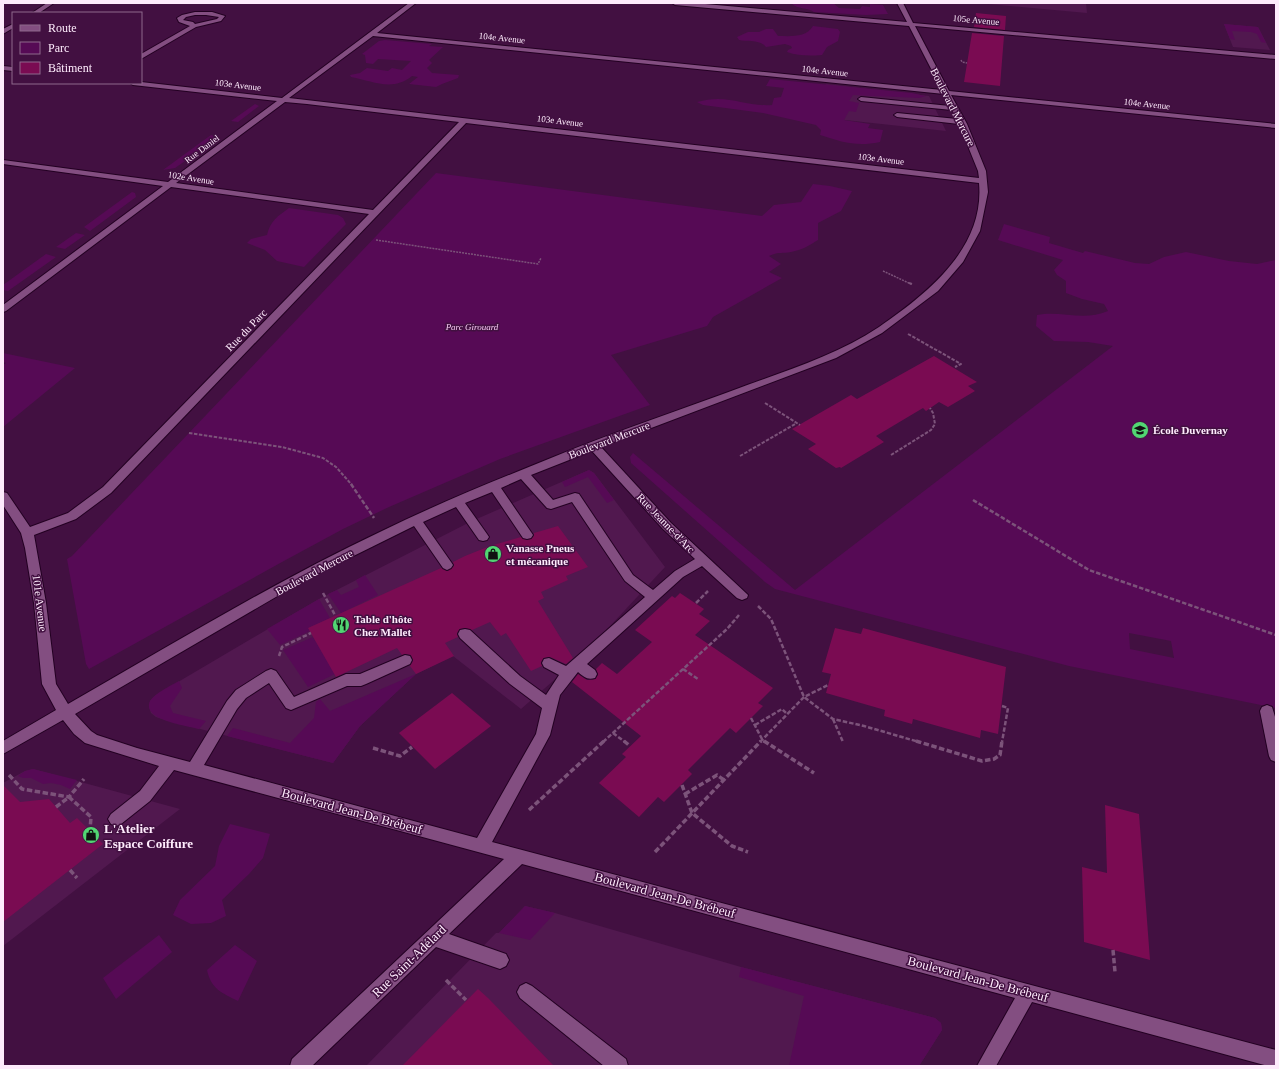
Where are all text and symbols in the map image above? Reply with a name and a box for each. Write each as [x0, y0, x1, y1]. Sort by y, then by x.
legend [12, 12, 142, 84]
street label: 105e Avenue [952, 13, 1000, 27]
text: Route [48, 21, 77, 35]
street label: 104e Avenue [478, 31, 526, 45]
text: Parc [48, 41, 69, 55]
text: Bâtiment [48, 61, 93, 75]
street label: 104e Avenue [801, 64, 849, 78]
street label: Boulevard Mercure [928, 66, 978, 148]
street label: 103e Avenue [214, 77, 262, 93]
street label: 104e Avenue [1123, 97, 1171, 111]
street label: 103e Avenue [536, 113, 584, 129]
street label: Rue Daniel [183, 132, 222, 165]
street label: 103e Avenue [857, 151, 905, 167]
street label: 102e Avenue [167, 169, 215, 187]
street label: Rue du Parc [223, 306, 269, 354]
park label: Parc Girouard [445, 322, 499, 332]
street label: Boulevard Mercure [567, 419, 651, 461]
school or university icon: École Duvernay [1130, 420, 1150, 440]
place label: École Duvernay [1153, 424, 1228, 436]
street label: Rue Jeanne-d'Arc [635, 491, 698, 555]
place label: Vanasse Pneus et mécanique [506, 542, 575, 567]
shop icon: Vanasse Pneus et mécanique [483, 544, 503, 564]
street label: Boulevard Mercure [273, 547, 355, 597]
street label: 101e Avenue [31, 574, 49, 632]
place label: Table d'hôte Chez Mallet [354, 613, 412, 638]
restaurant icon: Table d'hôte Chez Mallet [331, 615, 351, 635]
street label: Boulevard Jean-De Brébeuf [280, 785, 425, 837]
place label: L'Atelier Espace Coiffure [104, 821, 193, 851]
shop icon: L'Atelier Espace Coiffure [81, 825, 101, 845]
street label: Boulevard Jean-De Brébeuf [593, 869, 738, 921]
street label: Rue Saint-Adélard [369, 922, 449, 1000]
street label: Boulevard Jean-De Brébeuf [906, 953, 1051, 1005]

